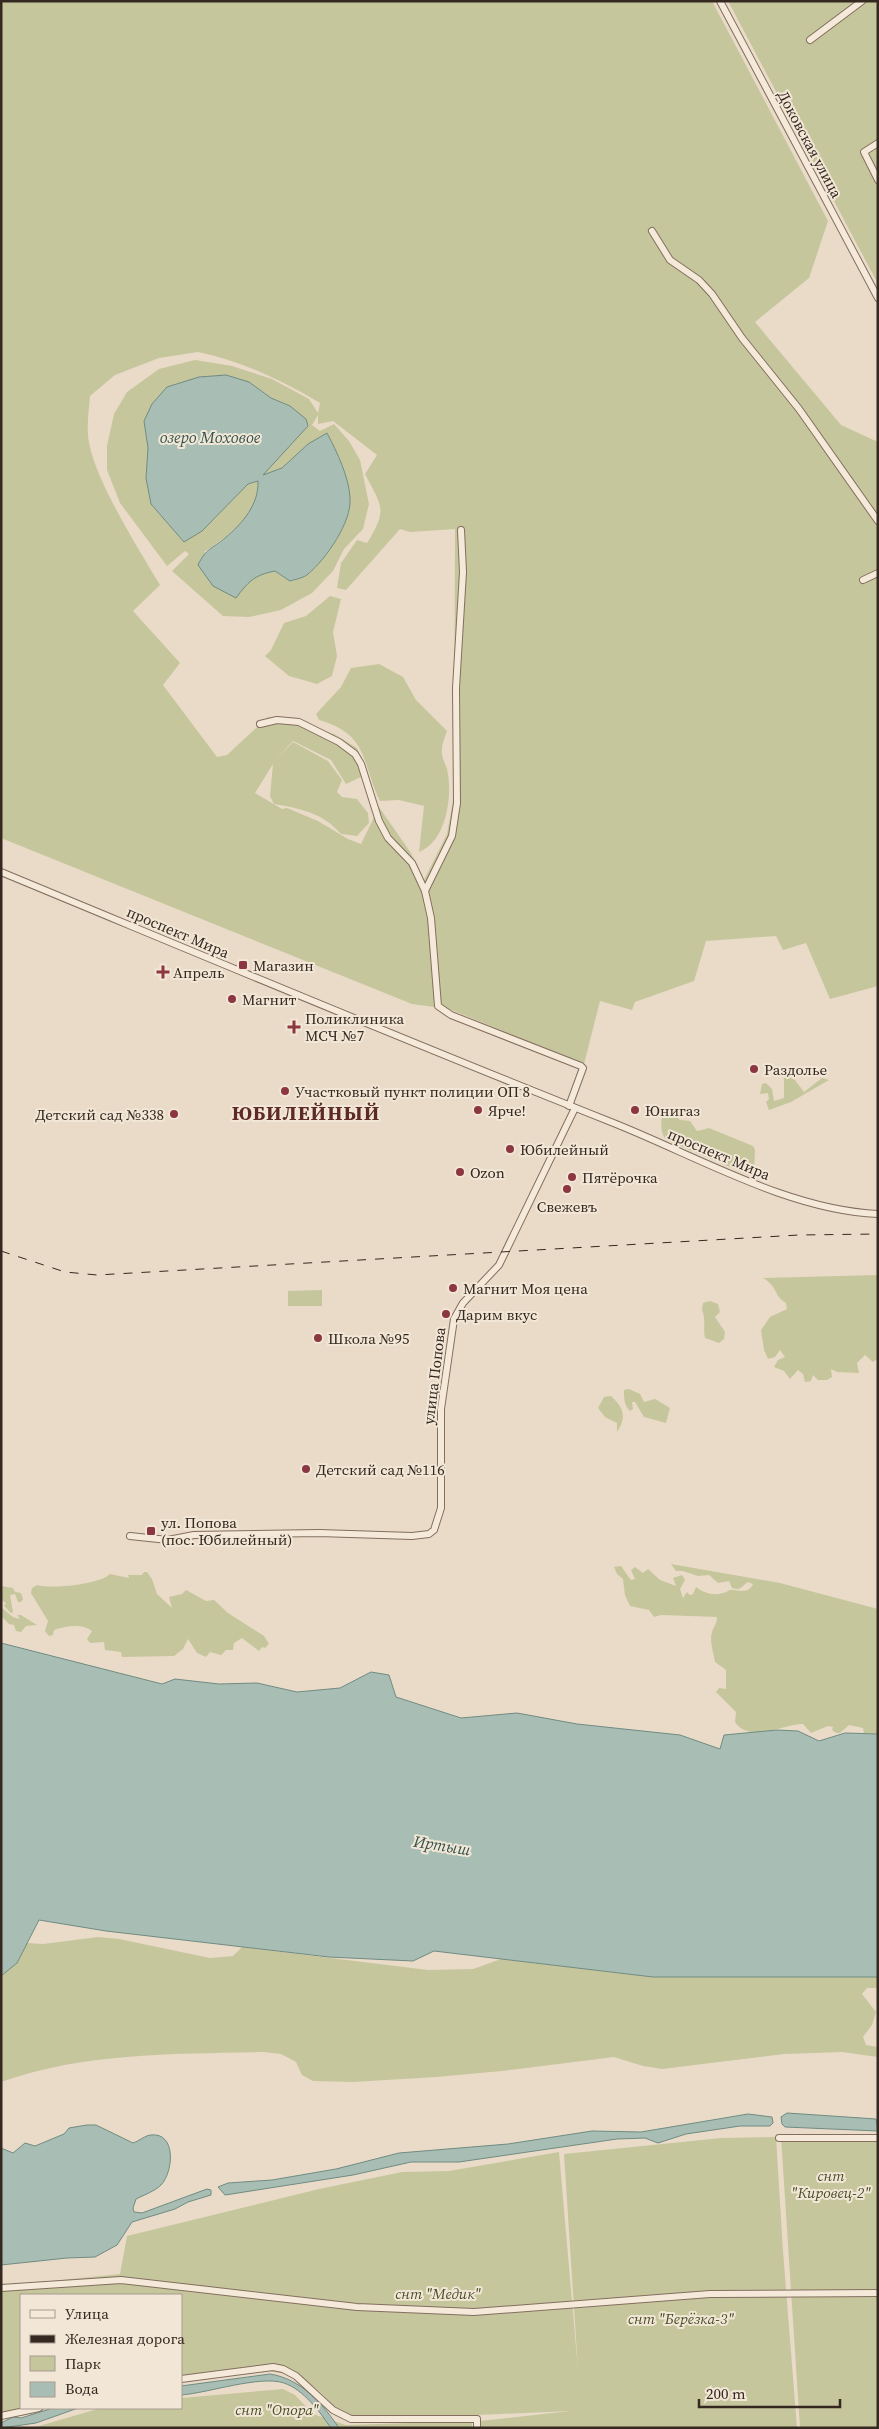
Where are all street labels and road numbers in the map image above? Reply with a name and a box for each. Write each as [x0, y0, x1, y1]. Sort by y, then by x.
street label: Доковская улица [773, 86, 847, 202]
street label: проспект Мира [124, 901, 233, 963]
street label: проспект Мира [665, 1123, 774, 1185]
street label: улица Попова [418, 1326, 450, 1426]

